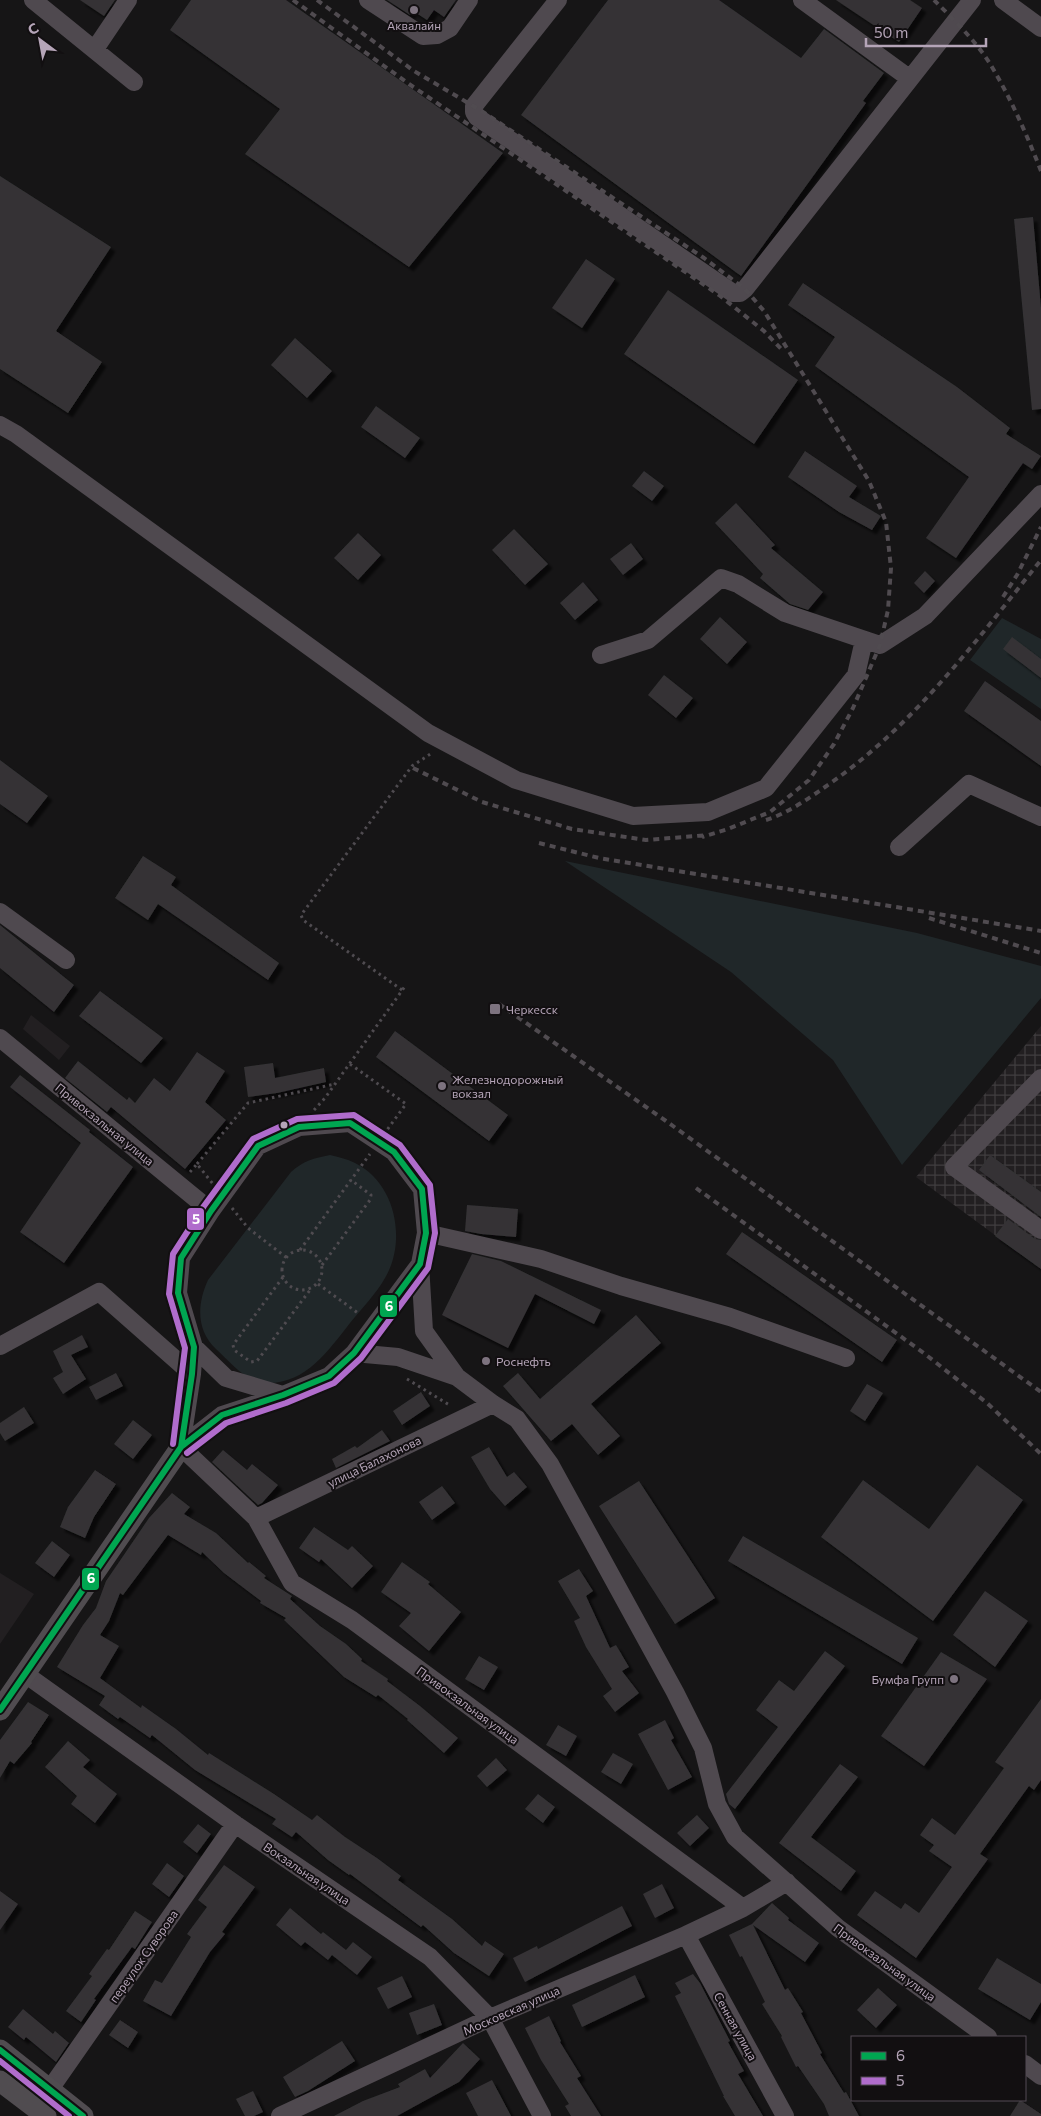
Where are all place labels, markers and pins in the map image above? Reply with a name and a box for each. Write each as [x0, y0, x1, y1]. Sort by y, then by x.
marker: Аквалайн [408, 4, 420, 16]
place label: Аквалайн [387, 18, 441, 32]
marker: Черкесск [488, 1002, 502, 1016]
place label: Черкесск [506, 1002, 559, 1016]
place label: Железнодорожный вокзал [452, 1072, 563, 1100]
marker: Железнодорожный вокзал [436, 1080, 448, 1092]
unlabelled marker [279, 1120, 289, 1130]
place label: Роснефть [496, 1354, 551, 1368]
marker: Роснефть [480, 1355, 492, 1367]
place label: Бумфа Групп [872, 1672, 944, 1686]
marker: Бумфа Групп [948, 1673, 960, 1685]

